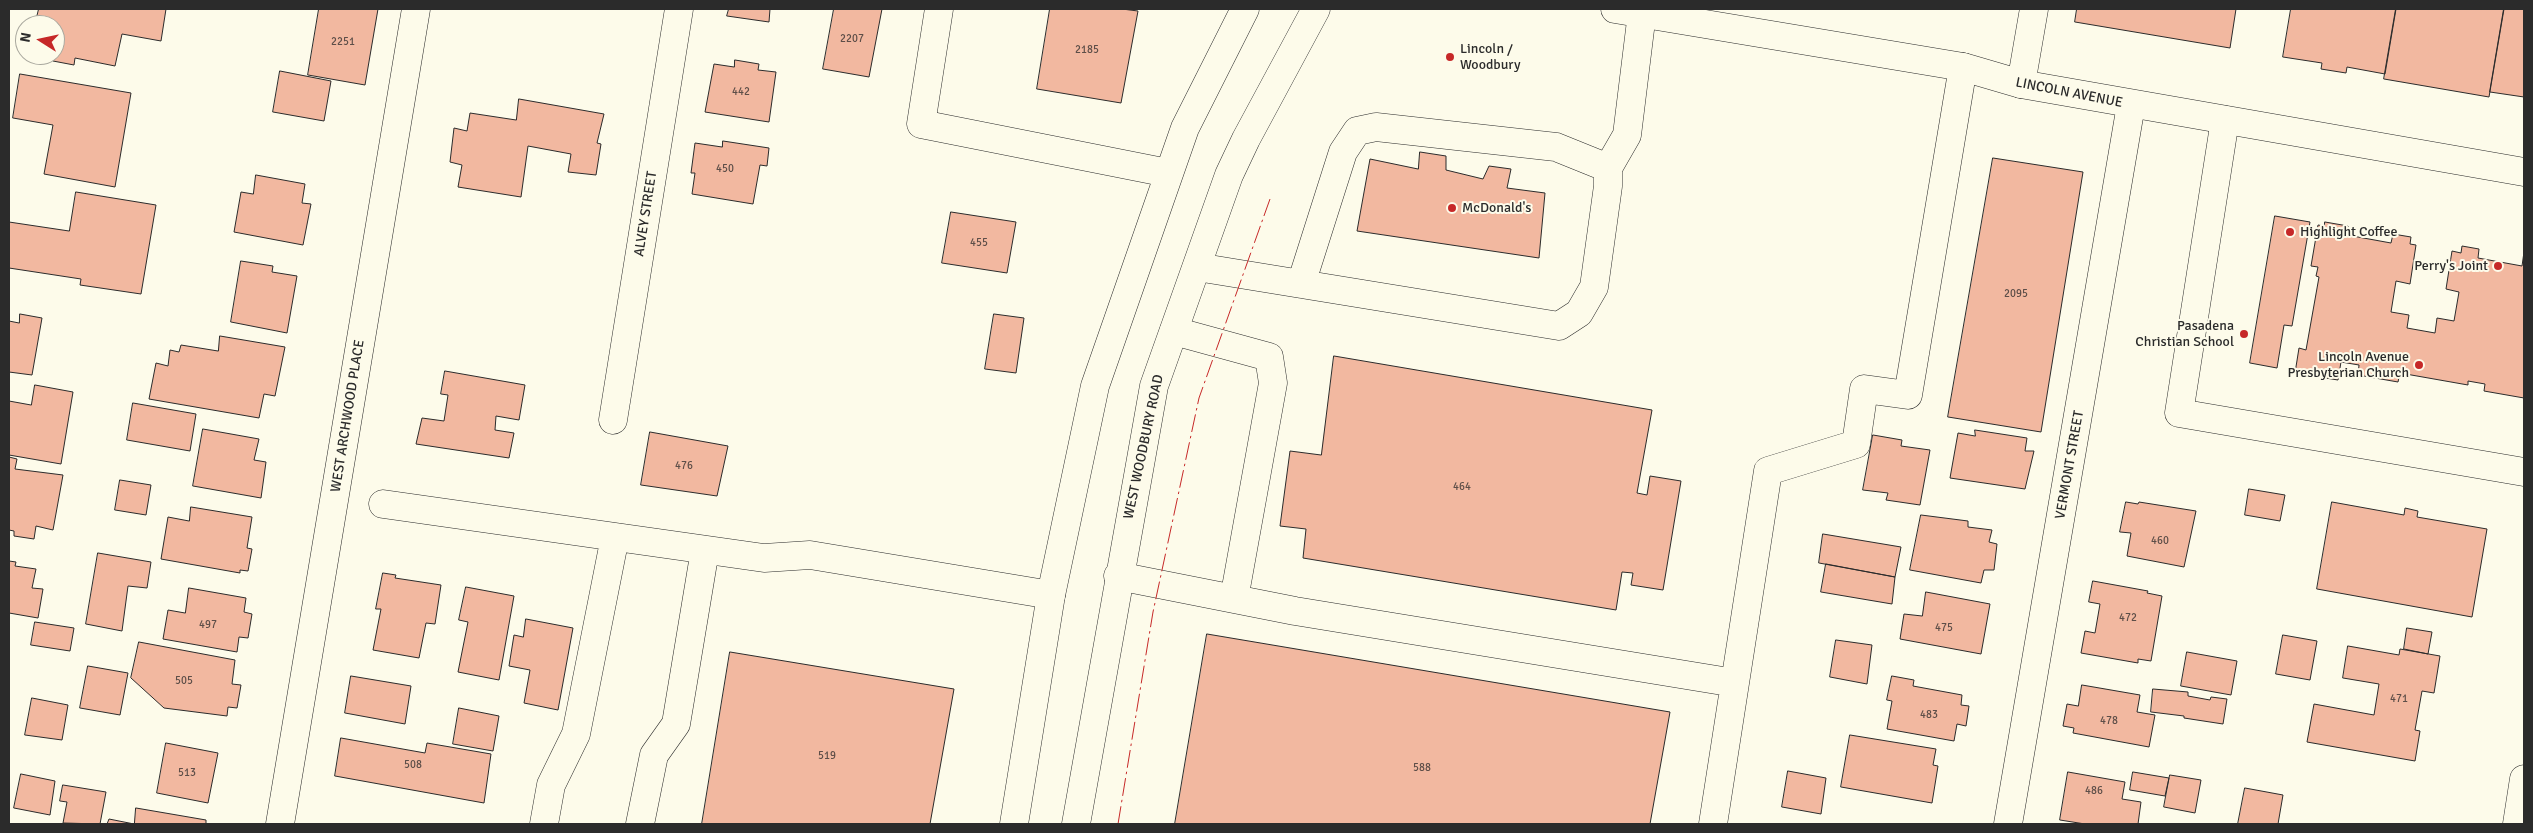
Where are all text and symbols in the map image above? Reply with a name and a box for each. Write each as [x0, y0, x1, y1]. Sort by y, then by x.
north arrow [15, 15, 65, 65]
text: N [17, 31, 35, 44]
house number: 2207 [840, 32, 864, 46]
house number: 2251 [331, 35, 355, 49]
place label: Lincoln / Woodbury [1460, 41, 1520, 74]
house number: 2185 [1075, 43, 1099, 57]
marker: Lincoln / Woodbury [1444, 51, 1456, 63]
street label: LINCOLN AVENUE [2014, 74, 2124, 112]
house number: 442 [732, 85, 750, 99]
house number: 450 [716, 162, 734, 176]
street label: ALVEY STREET [631, 170, 661, 258]
place label: McDonald's [1462, 200, 1531, 216]
marker: McDonald's [1446, 202, 1458, 214]
place label: Highlight Coffee [2300, 224, 2397, 240]
marker: Highlight Coffee [2284, 226, 2296, 238]
house number: 455 [970, 236, 988, 250]
place label: Perry's Joint [2414, 258, 2488, 274]
marker: Perry's Joint [2492, 260, 2504, 272]
house number: 2095 [2004, 287, 2028, 301]
place label: Pasadena Christian School [2135, 318, 2234, 351]
marker: Pasadena Christian School [2238, 328, 2250, 340]
street label: WEST ARCHWOOD PLACE [328, 339, 368, 493]
place label: Lincoln Avenue Presbyterian Church [2288, 349, 2409, 382]
marker: Lincoln Avenue Presbyterian Church [2413, 359, 2425, 371]
street label: WEST WOODBURY ROAD [1120, 373, 1168, 521]
street label: VERMONT STREET [2052, 409, 2088, 521]
house number: 476 [675, 459, 693, 473]
house number: 464 [1453, 480, 1471, 494]
house number: 460 [2151, 534, 2169, 548]
house number: 472 [2119, 611, 2137, 625]
house number: 497 [199, 618, 217, 632]
house number: 475 [1935, 621, 1953, 635]
house number: 505 [175, 674, 193, 688]
house number: 471 [2390, 692, 2408, 706]
house number: 483 [1920, 708, 1938, 722]
house number: 478 [2100, 714, 2118, 728]
house number: 519 [818, 749, 836, 763]
house number: 508 [404, 758, 422, 772]
house number: 588 [1413, 761, 1431, 775]
house number: 513 [178, 766, 196, 780]
house number: 486 [2085, 784, 2103, 798]

